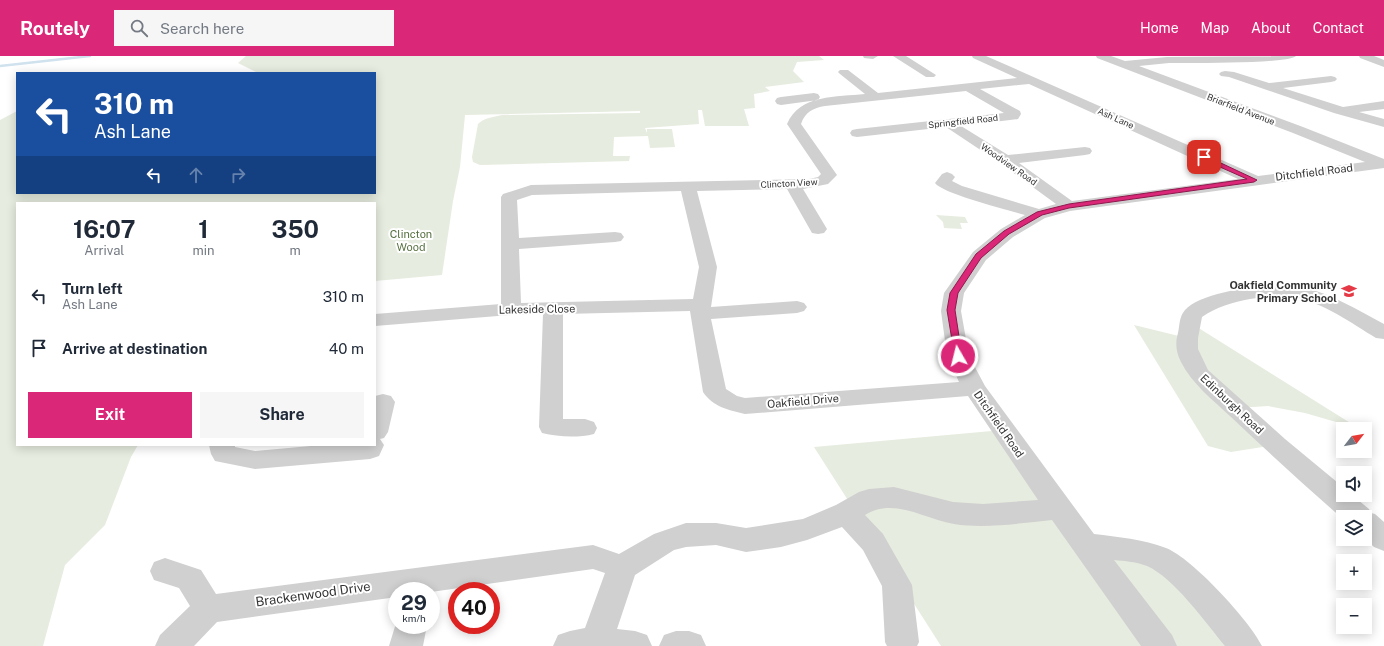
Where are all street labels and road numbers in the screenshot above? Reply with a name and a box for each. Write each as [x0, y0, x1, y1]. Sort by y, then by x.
street label: Briarfield Avenue [1205, 91, 1277, 127]
street label: Ash Lane [1096, 105, 1136, 131]
street label: Springfield Road [927, 112, 999, 130]
street label: Woodview Road [979, 141, 1039, 187]
street label: Ditchfield Road [1274, 161, 1354, 183]
street label: Clincton View [760, 176, 818, 190]
street label: Lakeside Close [499, 302, 575, 316]
street label: Edinburgh Road [1198, 372, 1266, 436]
street label: Ditchfield Road [972, 389, 1026, 459]
street label: Oakfield Drive [767, 392, 839, 410]
street label: Brackenwood Drive [254, 578, 372, 610]

